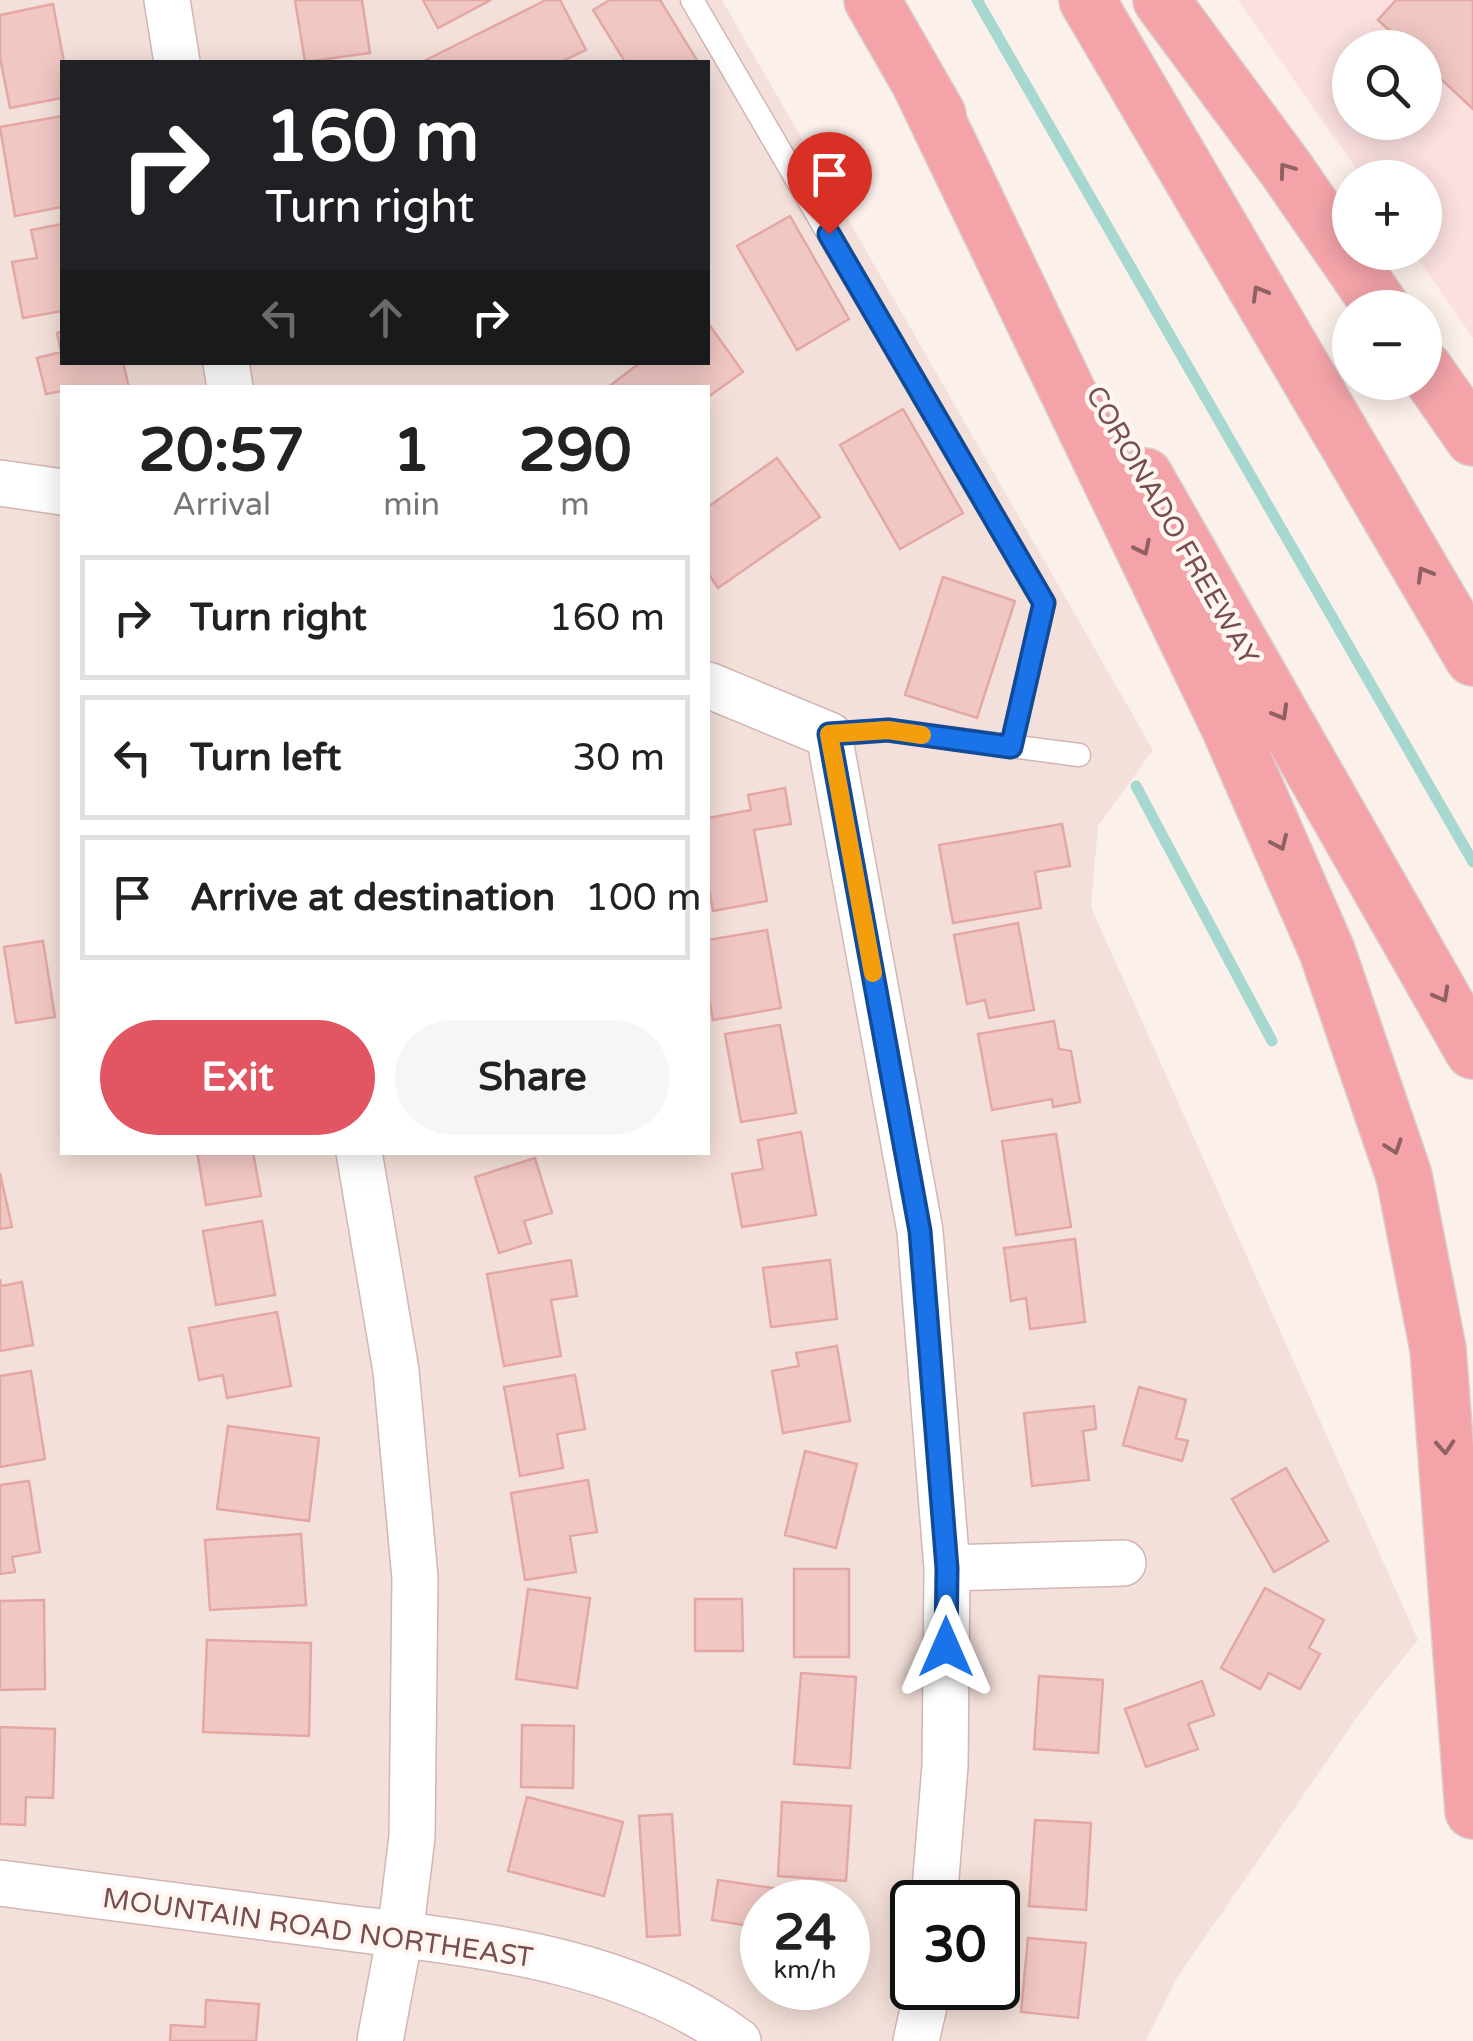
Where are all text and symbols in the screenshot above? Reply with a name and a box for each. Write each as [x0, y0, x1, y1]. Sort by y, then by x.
map controls [1332, 30, 1442, 400]
button: search [1332, 30, 1442, 140]
text: 160 m [265, 96, 479, 180]
icon: right [100, 100, 230, 230]
pin [787, 132, 872, 235]
icon: arrive [802, 147, 857, 202]
button: + [1332, 160, 1442, 270]
one-way arrow [1281, 163, 1298, 181]
text: Turn right [265, 181, 474, 235]
one-way arrow [1252, 286, 1272, 304]
icon: left [253, 290, 308, 345]
icon: ahead [358, 290, 413, 345]
icon: right [463, 290, 518, 345]
button: − [1332, 290, 1442, 400]
street label: CORONADO FREEWAY [1078, 380, 1266, 671]
text: 20:57 [138, 415, 305, 487]
text: 1 [393, 415, 430, 487]
text: 290 [518, 415, 632, 487]
text: Arrival [172, 486, 271, 524]
text: min [383, 486, 440, 524]
text: m [560, 486, 590, 524]
one-way arrow [1131, 538, 1151, 556]
one-way arrow [1417, 567, 1436, 585]
icon: right [105, 590, 160, 645]
text: Turn right [190, 595, 367, 641]
text: 160 m [549, 595, 665, 641]
one-way arrow [1269, 702, 1288, 720]
icon: left [105, 730, 160, 785]
text: Turn left [190, 735, 341, 781]
text: 30 m [573, 735, 665, 781]
one-way arrow [1268, 833, 1288, 851]
icon: arrive [105, 870, 160, 925]
text: Arrive at destination [190, 875, 555, 921]
text: 100 m [585, 875, 701, 921]
one-way arrow [1429, 985, 1449, 1003]
button: Exit [100, 1020, 375, 1135]
button: Share [395, 1020, 670, 1135]
one-way arrow [1382, 1138, 1402, 1155]
one-way arrow [1434, 1439, 1456, 1455]
position arrow [894, 1595, 998, 1699]
speed limit sign: 30 [890, 1880, 1020, 2010]
street label: MOUNTAIN ROAD NORTHEAST [100, 1881, 535, 1975]
text: 24 [774, 1903, 836, 1963]
text: km/h [774, 1955, 836, 1985]

